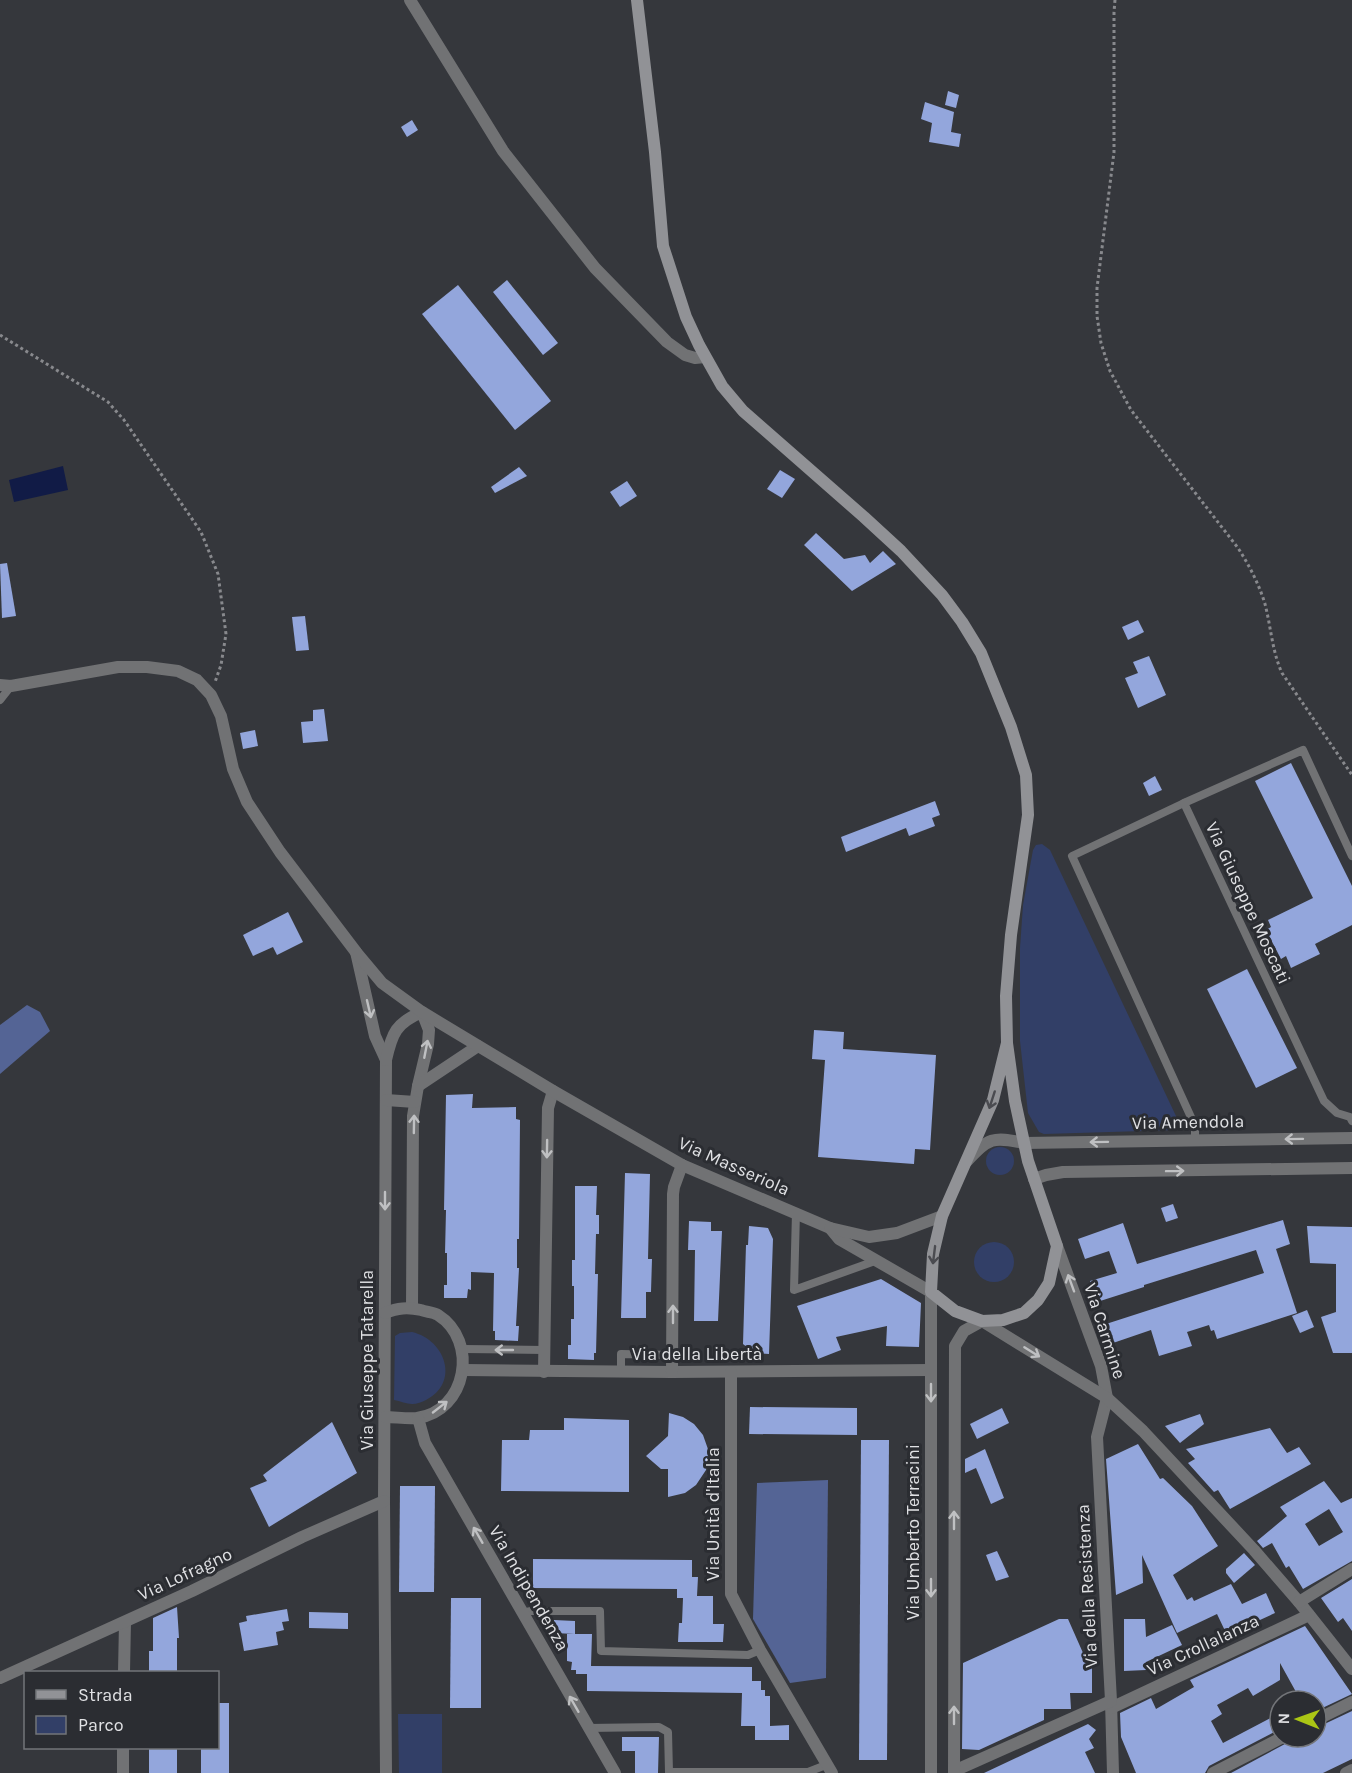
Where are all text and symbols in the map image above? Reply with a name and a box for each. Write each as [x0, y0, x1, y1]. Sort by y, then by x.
street label: Via Giuseppe Moscati [1201, 818, 1295, 988]
one-way arrow [364, 999, 376, 1018]
one-way arrow [421, 1039, 432, 1059]
one-way arrow [986, 1090, 997, 1108]
street label: Via Amendola [1132, 1110, 1244, 1134]
one-way arrow [408, 1114, 419, 1134]
street label: Via Masseriola [675, 1132, 793, 1200]
one-way arrow [1284, 1133, 1304, 1144]
one-way arrow [1089, 1136, 1109, 1147]
one-way arrow [541, 1138, 553, 1158]
one-way arrow [1165, 1165, 1185, 1177]
one-way arrow [379, 1191, 391, 1211]
one-way arrow [928, 1245, 939, 1265]
street label: Via Giuseppe Tatarella [356, 1270, 378, 1450]
one-way arrow [1064, 1274, 1075, 1293]
street label: Via Carmine [1079, 1280, 1131, 1382]
one-way arrow [667, 1304, 679, 1324]
street label: Via della Libertà [632, 1343, 762, 1365]
one-way arrow [494, 1344, 514, 1356]
one-way arrow [1023, 1347, 1040, 1359]
one-way arrow [925, 1382, 937, 1402]
one-way arrow [432, 1400, 448, 1413]
street label: Via Umberto Terracini [902, 1444, 924, 1620]
street label: Via Unità d'Italia [702, 1447, 724, 1581]
street label: Via della Resistenza [1072, 1504, 1102, 1668]
one-way arrow [948, 1510, 960, 1530]
street label: Via Indipendenza [484, 1521, 574, 1655]
one-way arrow [471, 1527, 483, 1544]
street label: Via Lofragno [134, 1543, 236, 1605]
one-way arrow [925, 1577, 937, 1597]
street label: Via Crollalanza [1143, 1609, 1263, 1681]
legend [24, 1671, 219, 1749]
text: Strada [78, 1684, 133, 1706]
north arrow [1268, 1689, 1328, 1749]
one-way arrow [568, 1696, 580, 1713]
one-way arrow [948, 1705, 960, 1725]
text: N [1274, 1713, 1293, 1725]
text: Parco [78, 1714, 124, 1736]

